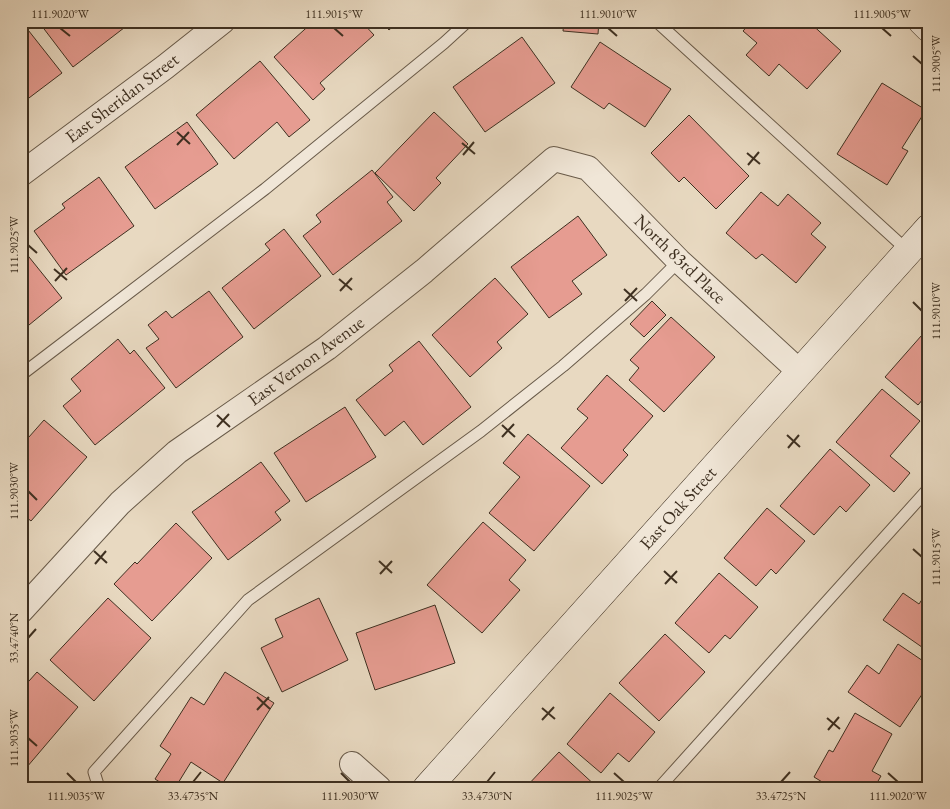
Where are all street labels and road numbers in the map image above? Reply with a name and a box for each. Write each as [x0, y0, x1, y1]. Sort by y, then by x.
street label: East Sheridan Street [60, 47, 183, 148]
street label: North 83rd Place [630, 209, 731, 308]
street label: East Vernon Avenue [243, 311, 368, 411]
street label: East Oak Street [634, 461, 721, 554]

